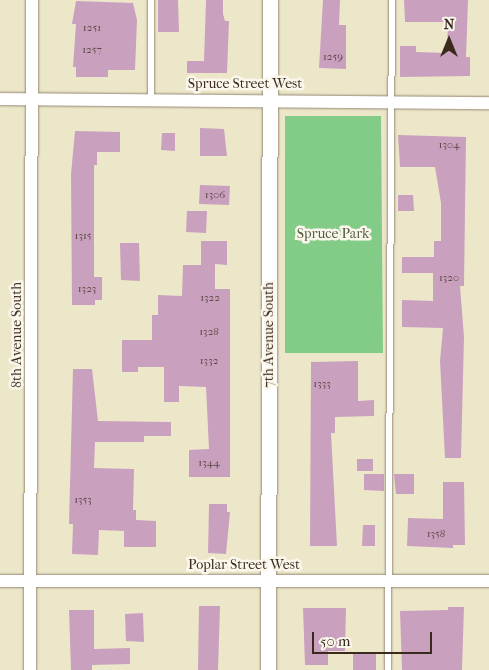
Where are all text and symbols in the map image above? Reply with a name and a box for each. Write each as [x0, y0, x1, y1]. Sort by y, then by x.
north arrow [424, 15, 474, 65]
text: N [444, 16, 454, 33]
house number: 1251 [83, 21, 101, 35]
house number: 1257 [82, 43, 102, 57]
house number: 1259 [323, 50, 343, 64]
street label: Spruce Street West [188, 76, 302, 92]
house number: 1304 [439, 138, 459, 152]
house number: 1306 [205, 188, 225, 202]
park label: Spruce Park [297, 226, 369, 242]
house number: 1315 [74, 229, 92, 243]
house number: 1320 [439, 271, 459, 285]
street label: 8th Avenue South [9, 282, 25, 388]
house number: 1323 [78, 282, 96, 296]
street label: 7th Avenue South [261, 282, 277, 388]
house number: 1322 [200, 291, 220, 305]
house number: 1328 [199, 325, 219, 339]
house number: 1332 [200, 354, 218, 368]
house number: 1333 [313, 377, 331, 391]
house number: 1344 [198, 456, 220, 470]
house number: 1353 [74, 493, 92, 507]
house number: 1358 [427, 527, 445, 541]
street label: Poplar Street West [188, 557, 300, 573]
scale bar [314, 622, 434, 654]
text: 50 m [320, 632, 350, 650]

